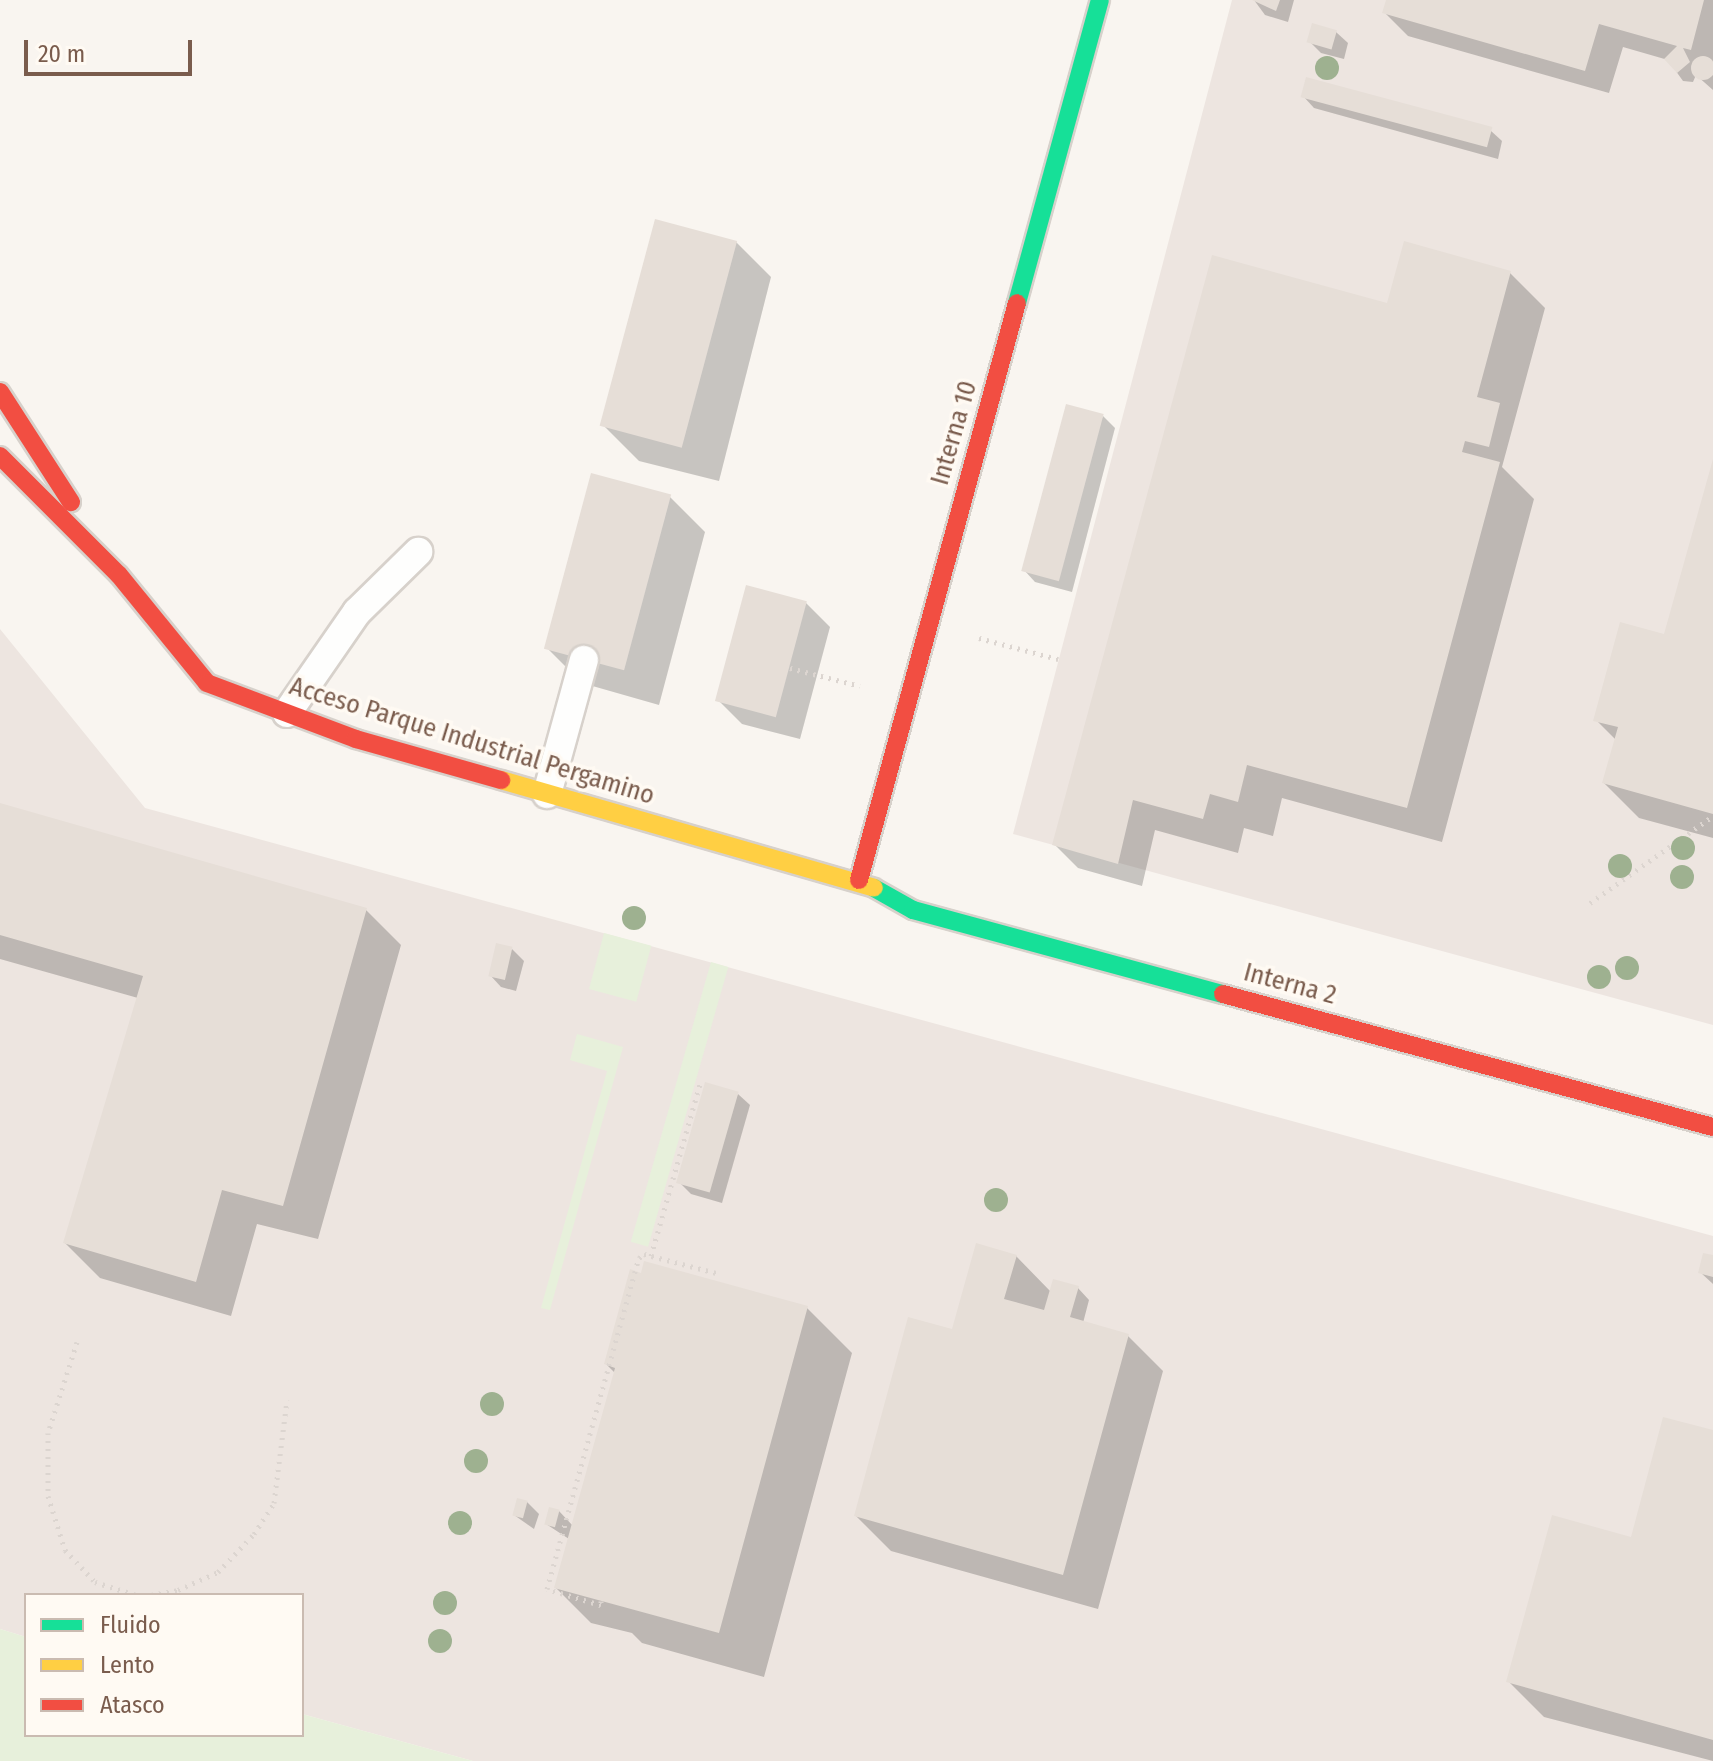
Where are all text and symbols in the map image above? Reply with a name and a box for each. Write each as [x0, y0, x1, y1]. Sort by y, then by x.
scale bar [28, 24, 196, 74]
text: 20 m [38, 40, 85, 68]
street label: Interna 10 [924, 377, 984, 489]
street label: Acceso Parque Industrial Pergamino [286, 671, 658, 811]
street label: Interna 2 [1240, 957, 1340, 1011]
legend [24, 1593, 304, 1737]
text: Fluido [100, 1611, 161, 1639]
text: Lento [100, 1651, 155, 1679]
text: Atasco [100, 1691, 165, 1719]

